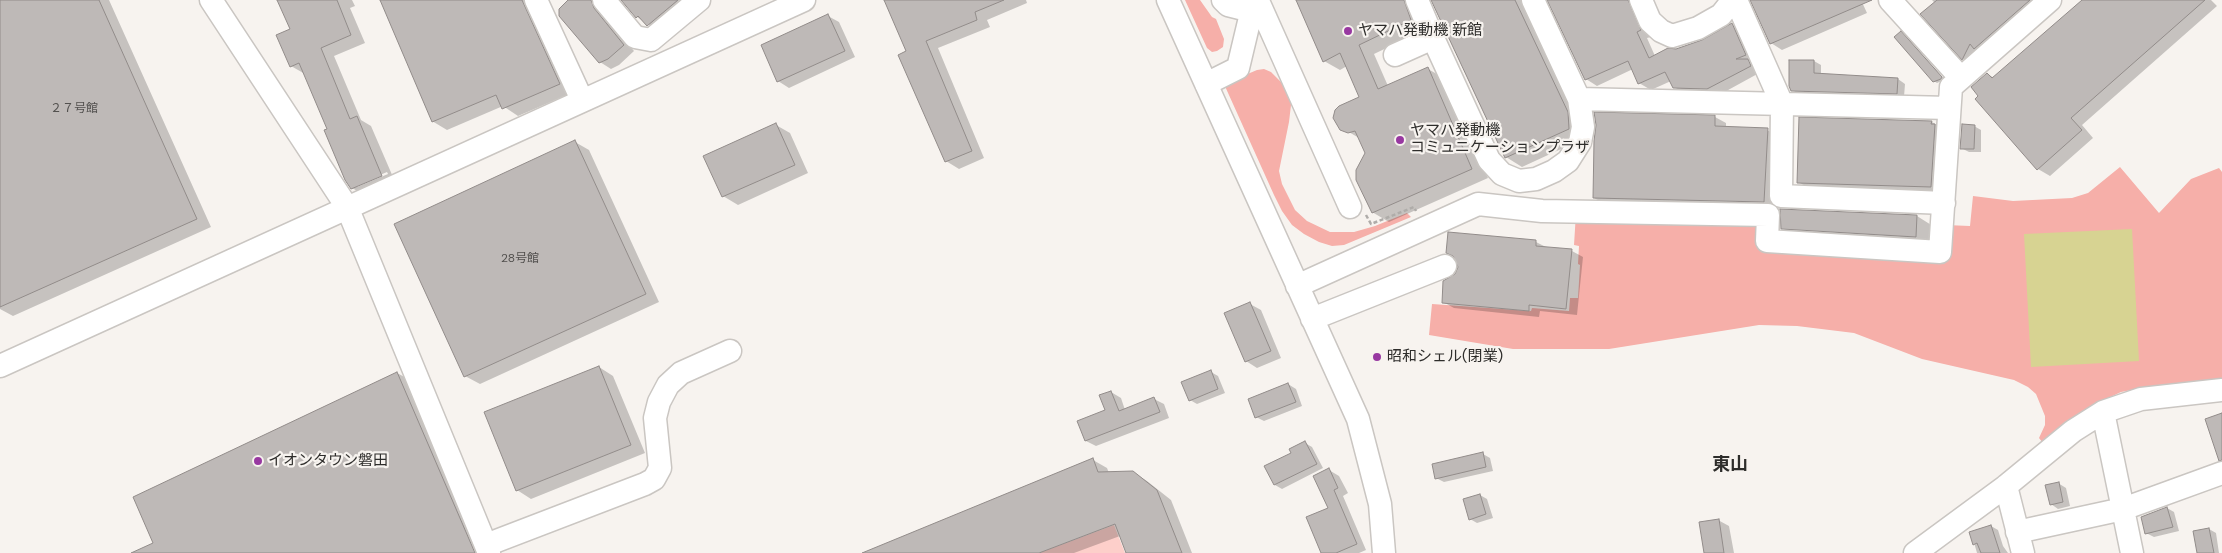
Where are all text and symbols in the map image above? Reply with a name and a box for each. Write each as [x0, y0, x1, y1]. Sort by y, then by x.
place label: ヤマハ発動機 新館 [1358, 22, 1482, 40]
marker: ヤマハ発動機 新館 [1342, 25, 1354, 37]
house number: ２７号館 [50, 102, 98, 116]
place label: ヤマハ発動機 コミュニケーションプラザ [1410, 122, 1590, 157]
marker: ヤマハ発動機 コミュニケーションプラザ [1394, 134, 1406, 146]
house number: 28号館 [501, 252, 539, 266]
place label: 昭和シェル(閉業) [1387, 348, 1503, 366]
marker: 昭和シェル(閉業) [1371, 351, 1383, 363]
place label: イオンタウン磐田 [268, 452, 388, 470]
district label: 東山 [1712, 454, 1748, 476]
marker: イオンタウン磐田 [252, 455, 264, 467]

